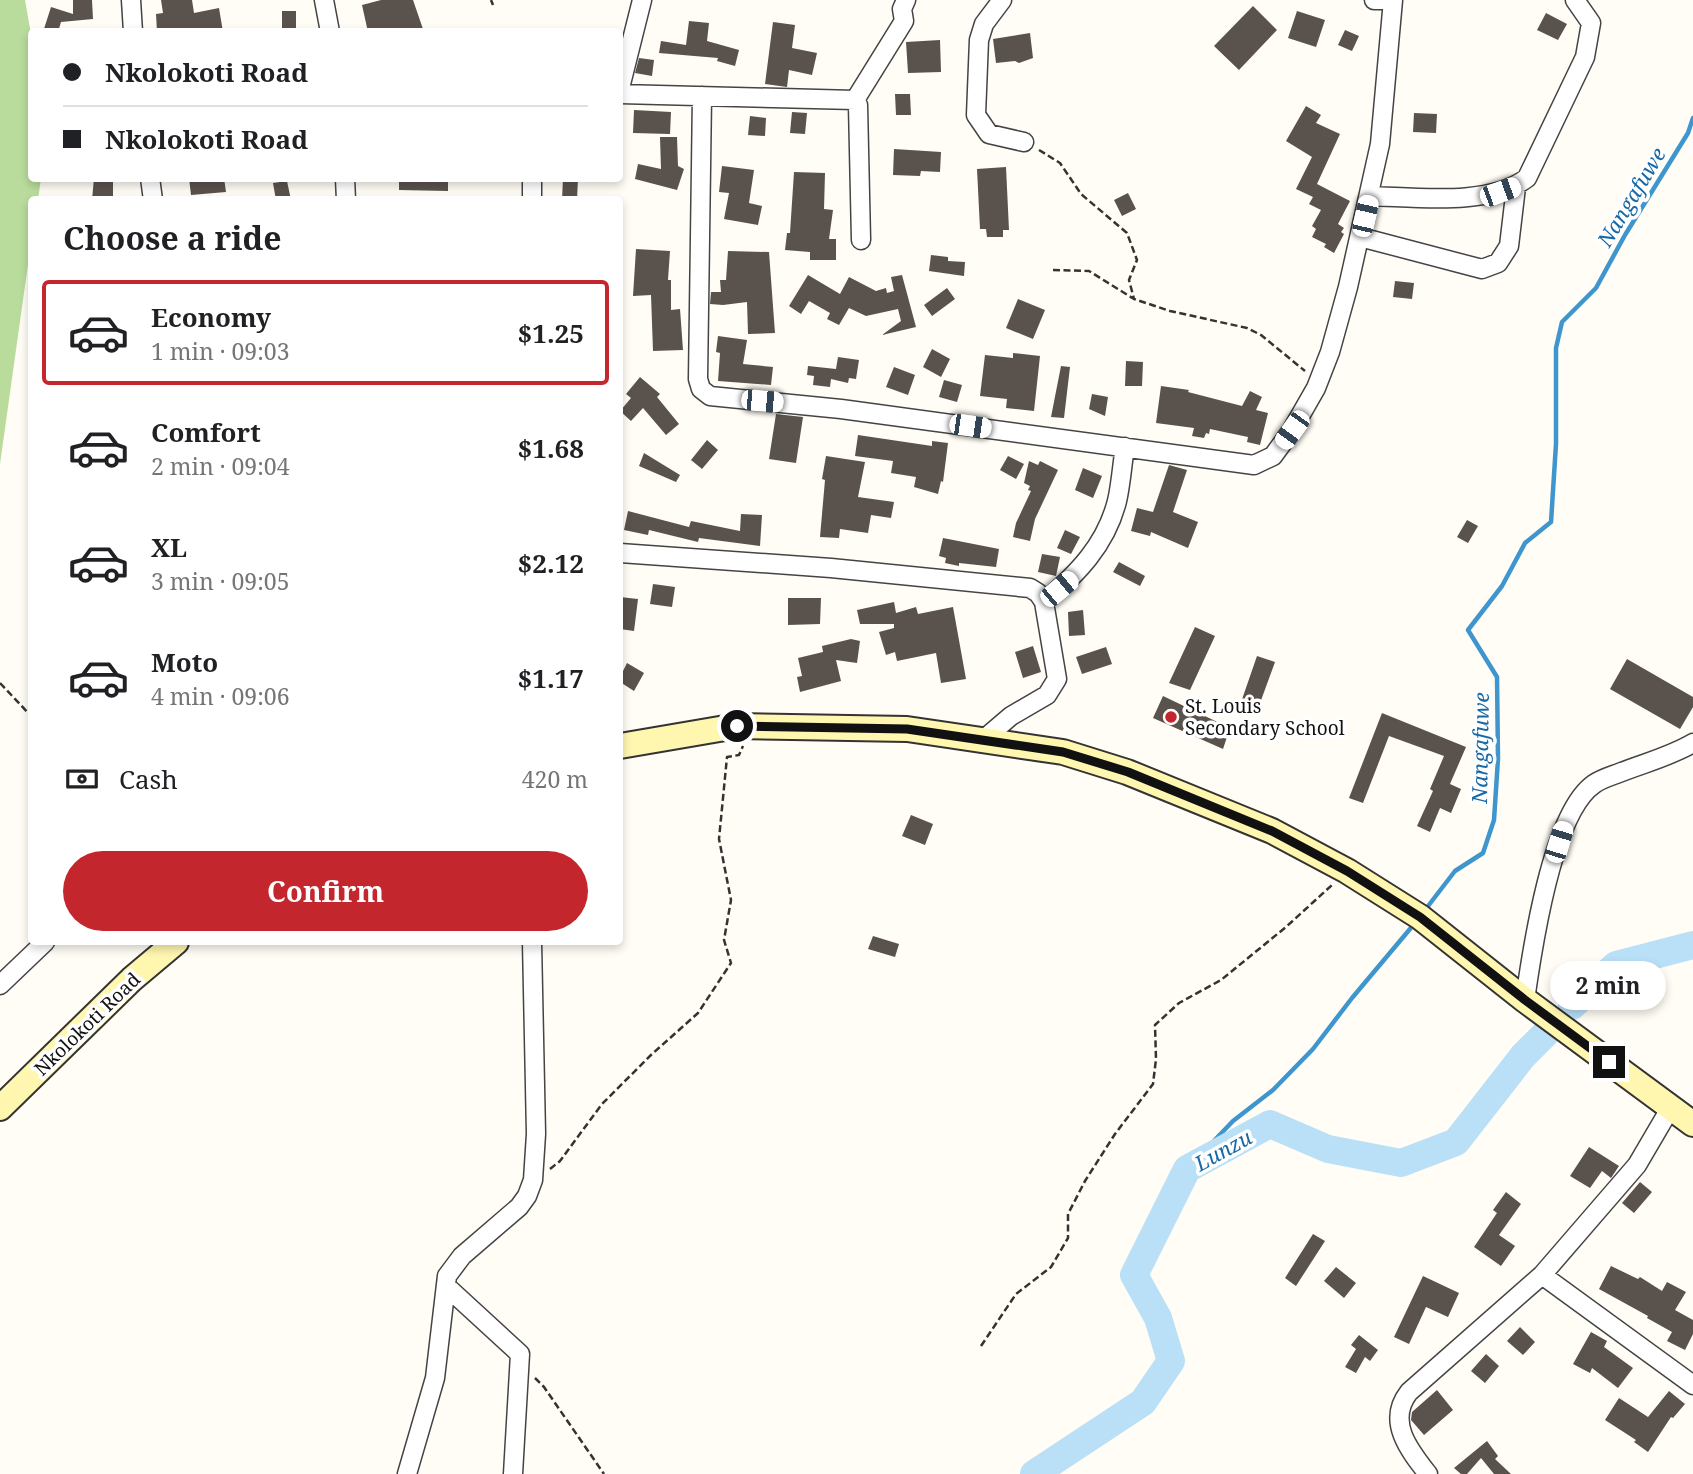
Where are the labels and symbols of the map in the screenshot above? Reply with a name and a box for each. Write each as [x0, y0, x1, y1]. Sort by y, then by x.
water label: Nangafuwe [1590, 142, 1672, 253]
car [1477, 175, 1524, 209]
car [1351, 193, 1380, 239]
car [741, 389, 784, 413]
car [1272, 407, 1313, 453]
car [948, 413, 993, 439]
car [1037, 567, 1082, 611]
water label: Nangafuwe [1465, 692, 1495, 805]
place label: St. Louis Secondary School [1185, 693, 1345, 741]
marker: St. Louis Secondary School [1163, 709, 1179, 725]
route start [721, 710, 753, 742]
car [1543, 819, 1576, 865]
callout: 2 min [1551, 960, 1667, 1010]
street label: Nkolokoti Road [28, 966, 146, 1081]
route end [1593, 1046, 1625, 1078]
water label: Lunzu [1188, 1123, 1257, 1178]

